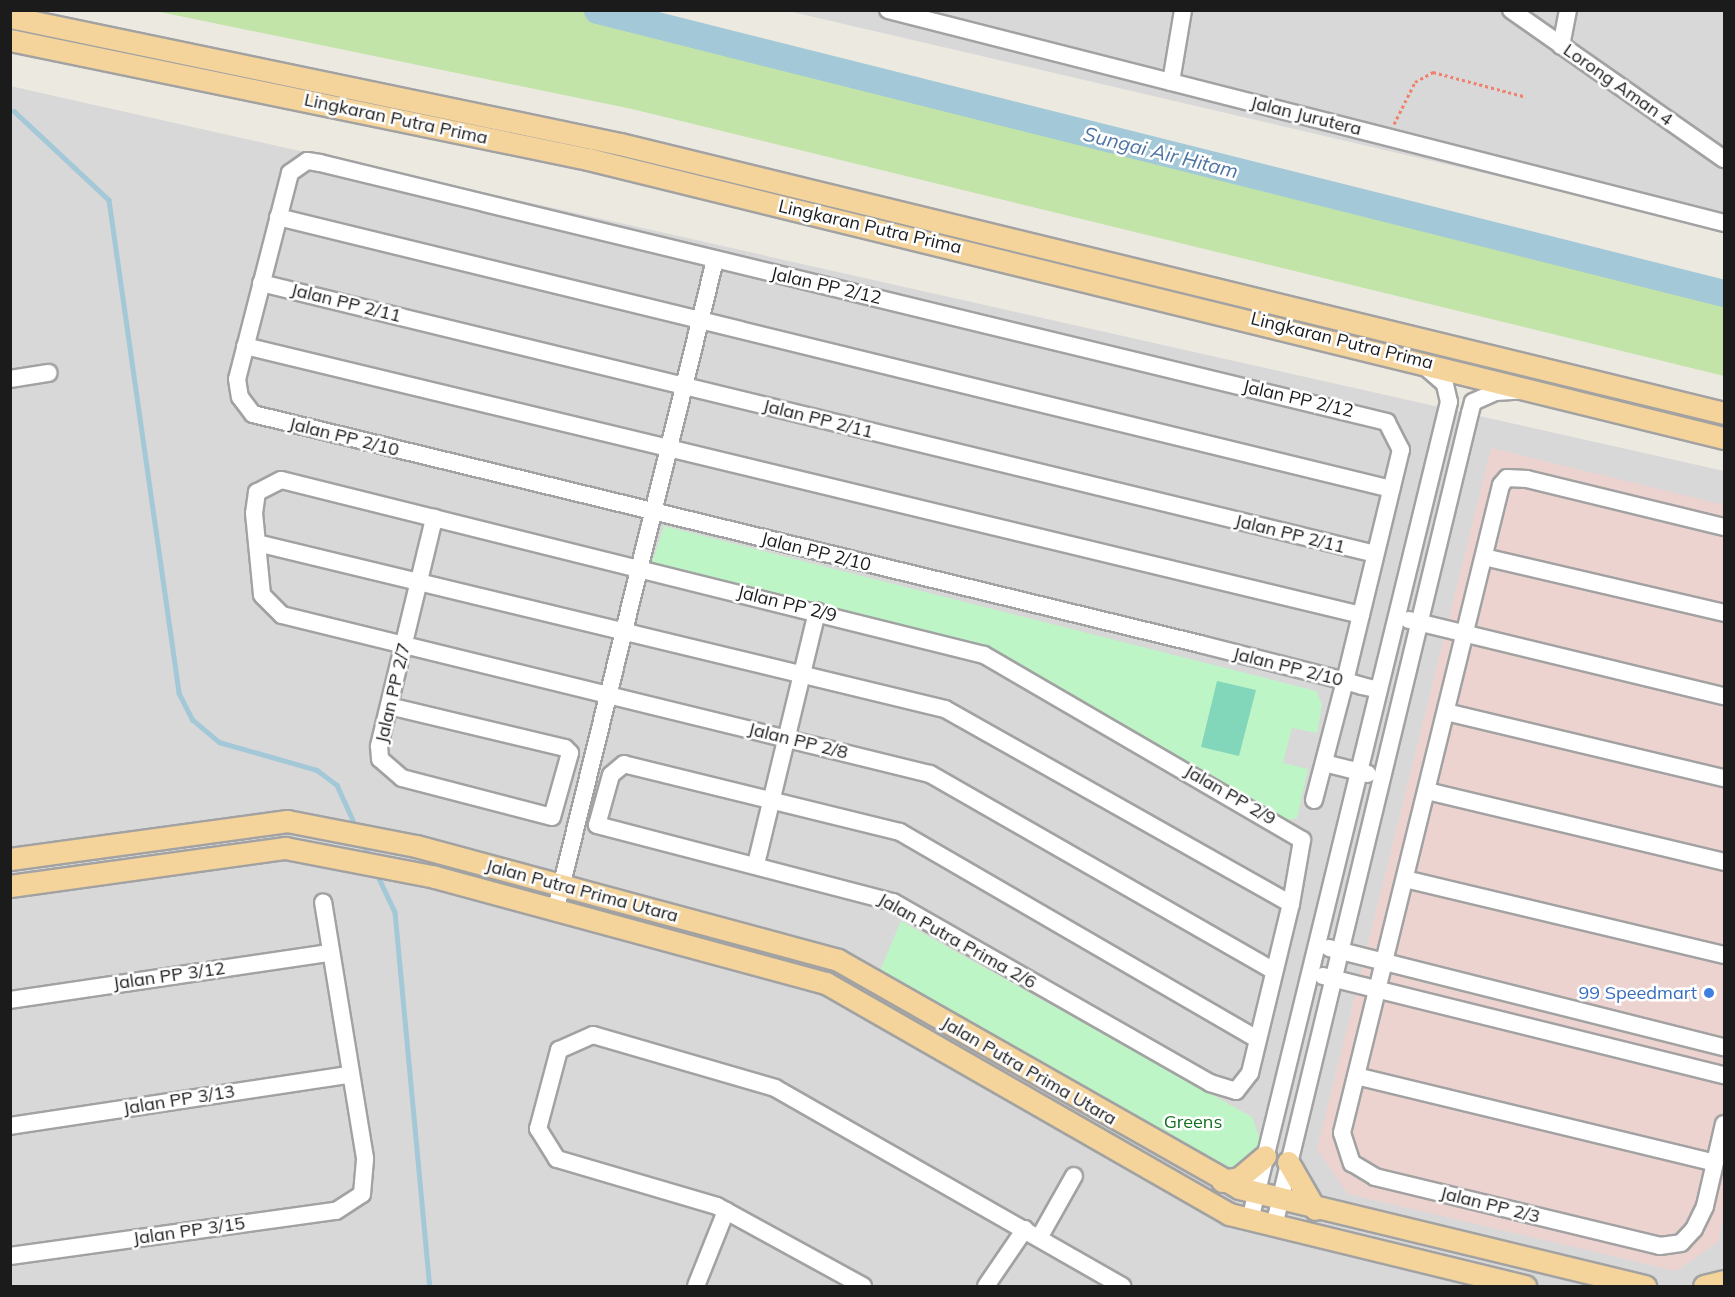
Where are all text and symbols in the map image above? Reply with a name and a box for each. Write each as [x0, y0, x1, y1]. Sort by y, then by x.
street label: Lorong Aman 4 [1559, 39, 1677, 131]
street label: Lingkaran Putra Prima [302, 89, 490, 149]
street label: Jalan Jurutera [1248, 92, 1364, 140]
water label: Sungai Air Hitam [1081, 121, 1241, 183]
street label: Lingkaran Putra Prima [776, 195, 964, 259]
street label: Jalan PP 2/12 [769, 263, 883, 309]
street label: Jalan PP 2/11 [289, 279, 403, 327]
street label: Lingkaran Putra Prima [1249, 308, 1435, 374]
street label: Jalan PP 2/12 [1241, 376, 1355, 422]
street label: Jalan PP 2/11 [761, 395, 875, 443]
street label: Jalan PP 2/10 [287, 413, 401, 461]
street label: Jalan PP 2/11 [1233, 510, 1347, 558]
street label: Jalan PP 2/10 [759, 528, 873, 576]
street label: Jalan PP 2/9 [735, 581, 839, 627]
street label: Jalan PP 2/7 [371, 641, 415, 745]
street label: Jalan PP 2/10 [1231, 643, 1345, 691]
street label: Jalan PP 2/8 [746, 718, 850, 764]
street label: Jalan PP 2/9 [1180, 760, 1280, 830]
street label: Jalan Putra Prima Utara [483, 855, 681, 927]
street label: Jalan Putra Prima 2/6 [874, 888, 1040, 994]
street label: Jalan PP 3/12 [112, 957, 226, 995]
place label: 99 Speedmart [1578, 982, 1697, 1004]
marker: 99 Speedmart [1702, 986, 1716, 1000]
street label: Jalan Putra Prima Utara [938, 1012, 1120, 1130]
street label: Jalan PP 3/13 [122, 1081, 236, 1119]
park label: Greens [1164, 1111, 1222, 1133]
street label: Jalan PP 2/3 [1438, 1182, 1542, 1228]
street label: Jalan PP 3/15 [132, 1212, 246, 1250]

